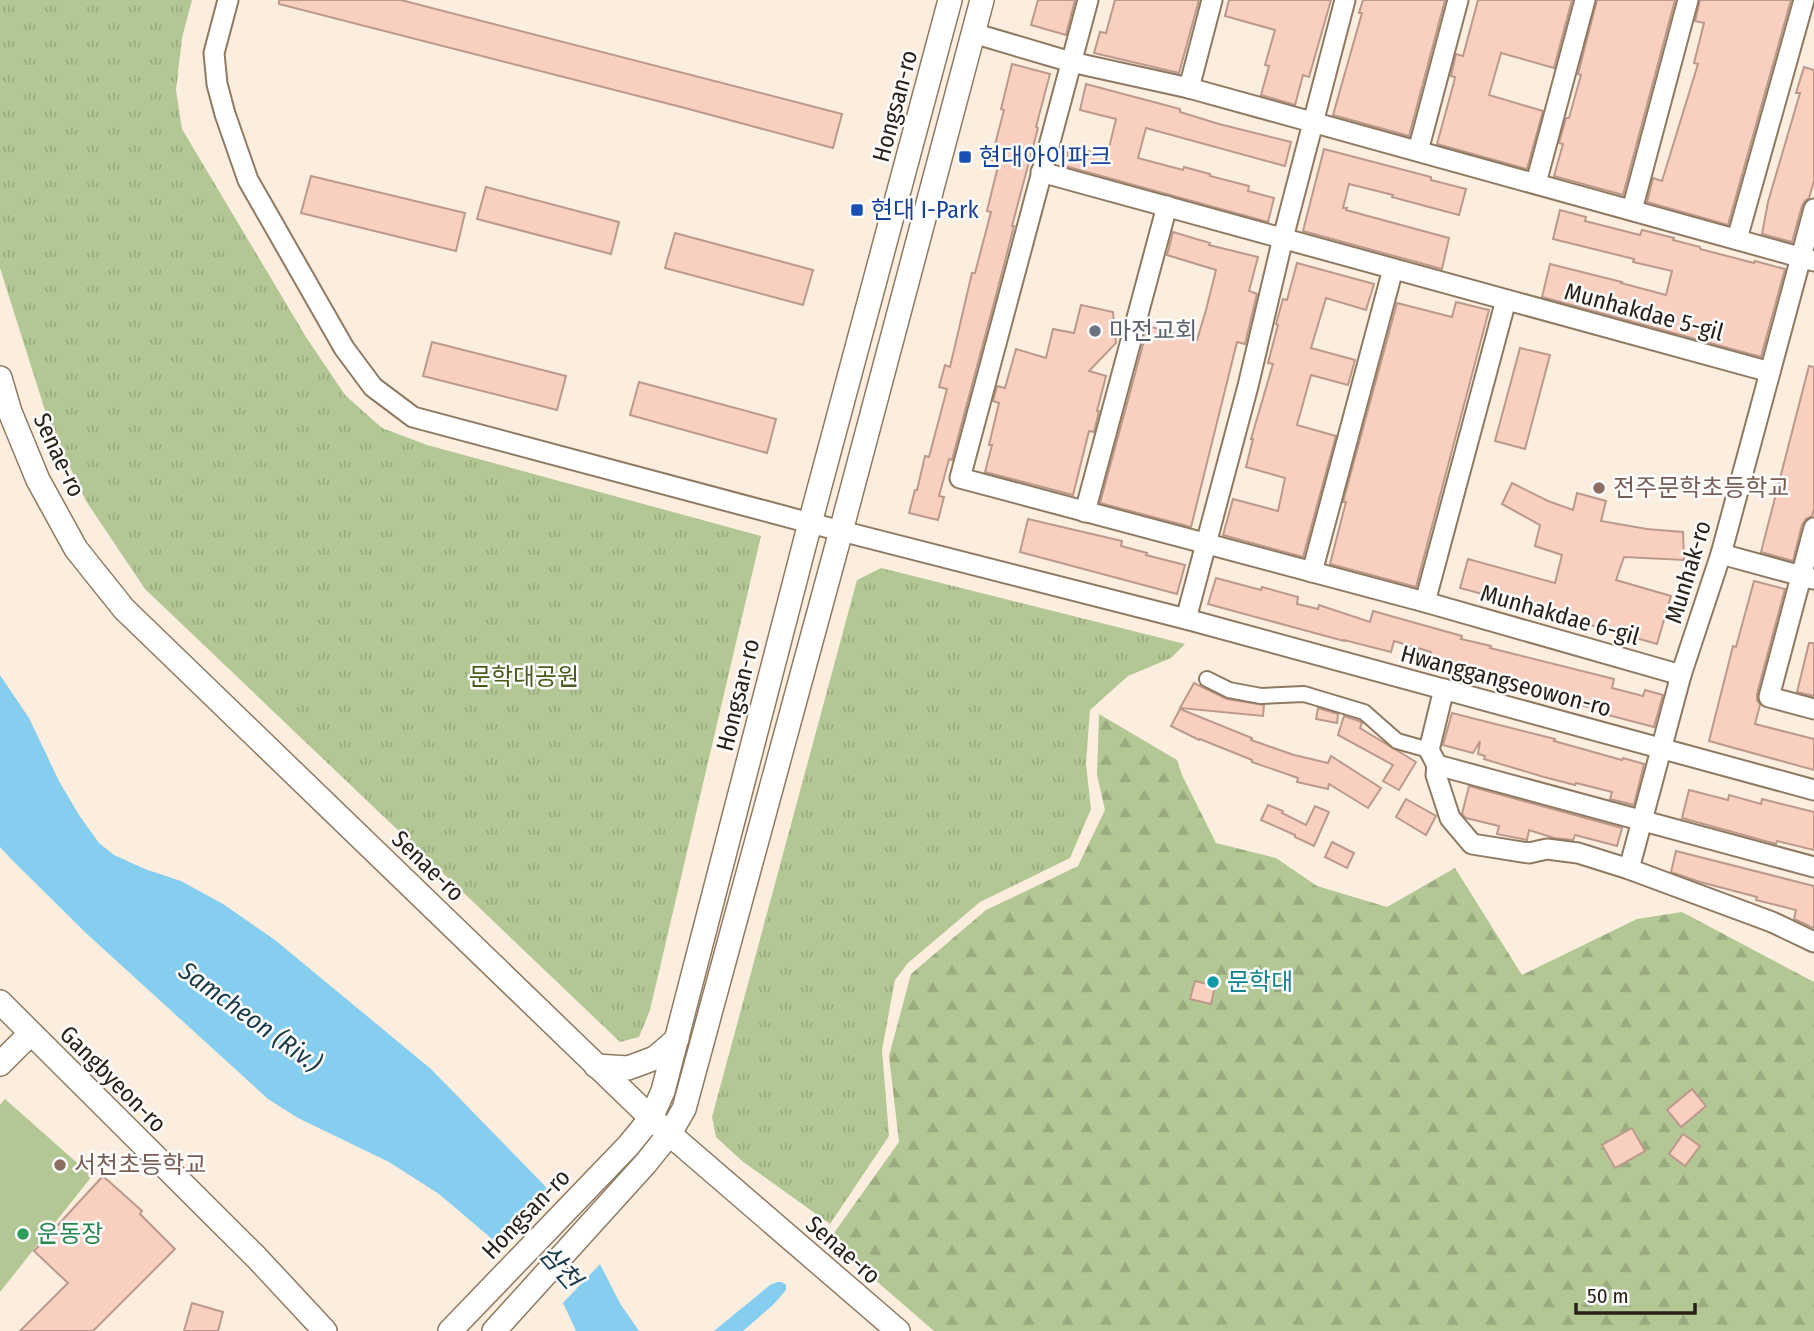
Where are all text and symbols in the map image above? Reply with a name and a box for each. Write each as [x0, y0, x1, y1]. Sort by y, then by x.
street label: Hongsan-ro [867, 47, 923, 165]
place label: 현대아이파크 [979, 143, 1111, 171]
marker: 현대아이파크 [957, 149, 973, 165]
place label: 현대 I-Park [871, 196, 979, 224]
marker: 현대 I-Park [849, 202, 865, 218]
street label: Munhakdae 5-gil [1562, 277, 1726, 347]
place label: 마전교회 [1109, 317, 1197, 345]
marker: 마전교회 [1087, 323, 1103, 339]
street label: Senae-ro [27, 409, 91, 501]
place label: 전주문학초등학교 [1613, 474, 1790, 502]
marker: 전주문학초등학교 [1591, 480, 1607, 496]
street label: Munhak-ro [1659, 517, 1717, 627]
street label: Munhakdae 6-gil [1477, 579, 1643, 651]
street label: Hongsan-ro [711, 636, 765, 754]
street label: Hwanggangseowon-ro [1398, 639, 1614, 723]
park label: 문학대공원 [469, 663, 579, 691]
street label: Senae-ro [386, 825, 470, 907]
water label: Samcheon (Riv.) [172, 954, 327, 1079]
place label: 문학대 [1227, 968, 1293, 996]
marker: 문학대 [1205, 974, 1221, 990]
street label: Gangbyeon-ro [54, 1020, 172, 1138]
place label: 서천초등학교 [74, 1151, 206, 1179]
marker: 서천초등학교 [52, 1157, 68, 1173]
street label: Hongsan-ro [476, 1163, 576, 1265]
street label: Senae-ro [800, 1210, 886, 1290]
place label: 운동장 [37, 1220, 103, 1248]
marker: 운동장 [15, 1226, 31, 1242]
water label: 삼천 [533, 1239, 589, 1298]
scale bar [1576, 1272, 1695, 1316]
text: 50 m [1587, 1283, 1629, 1309]

